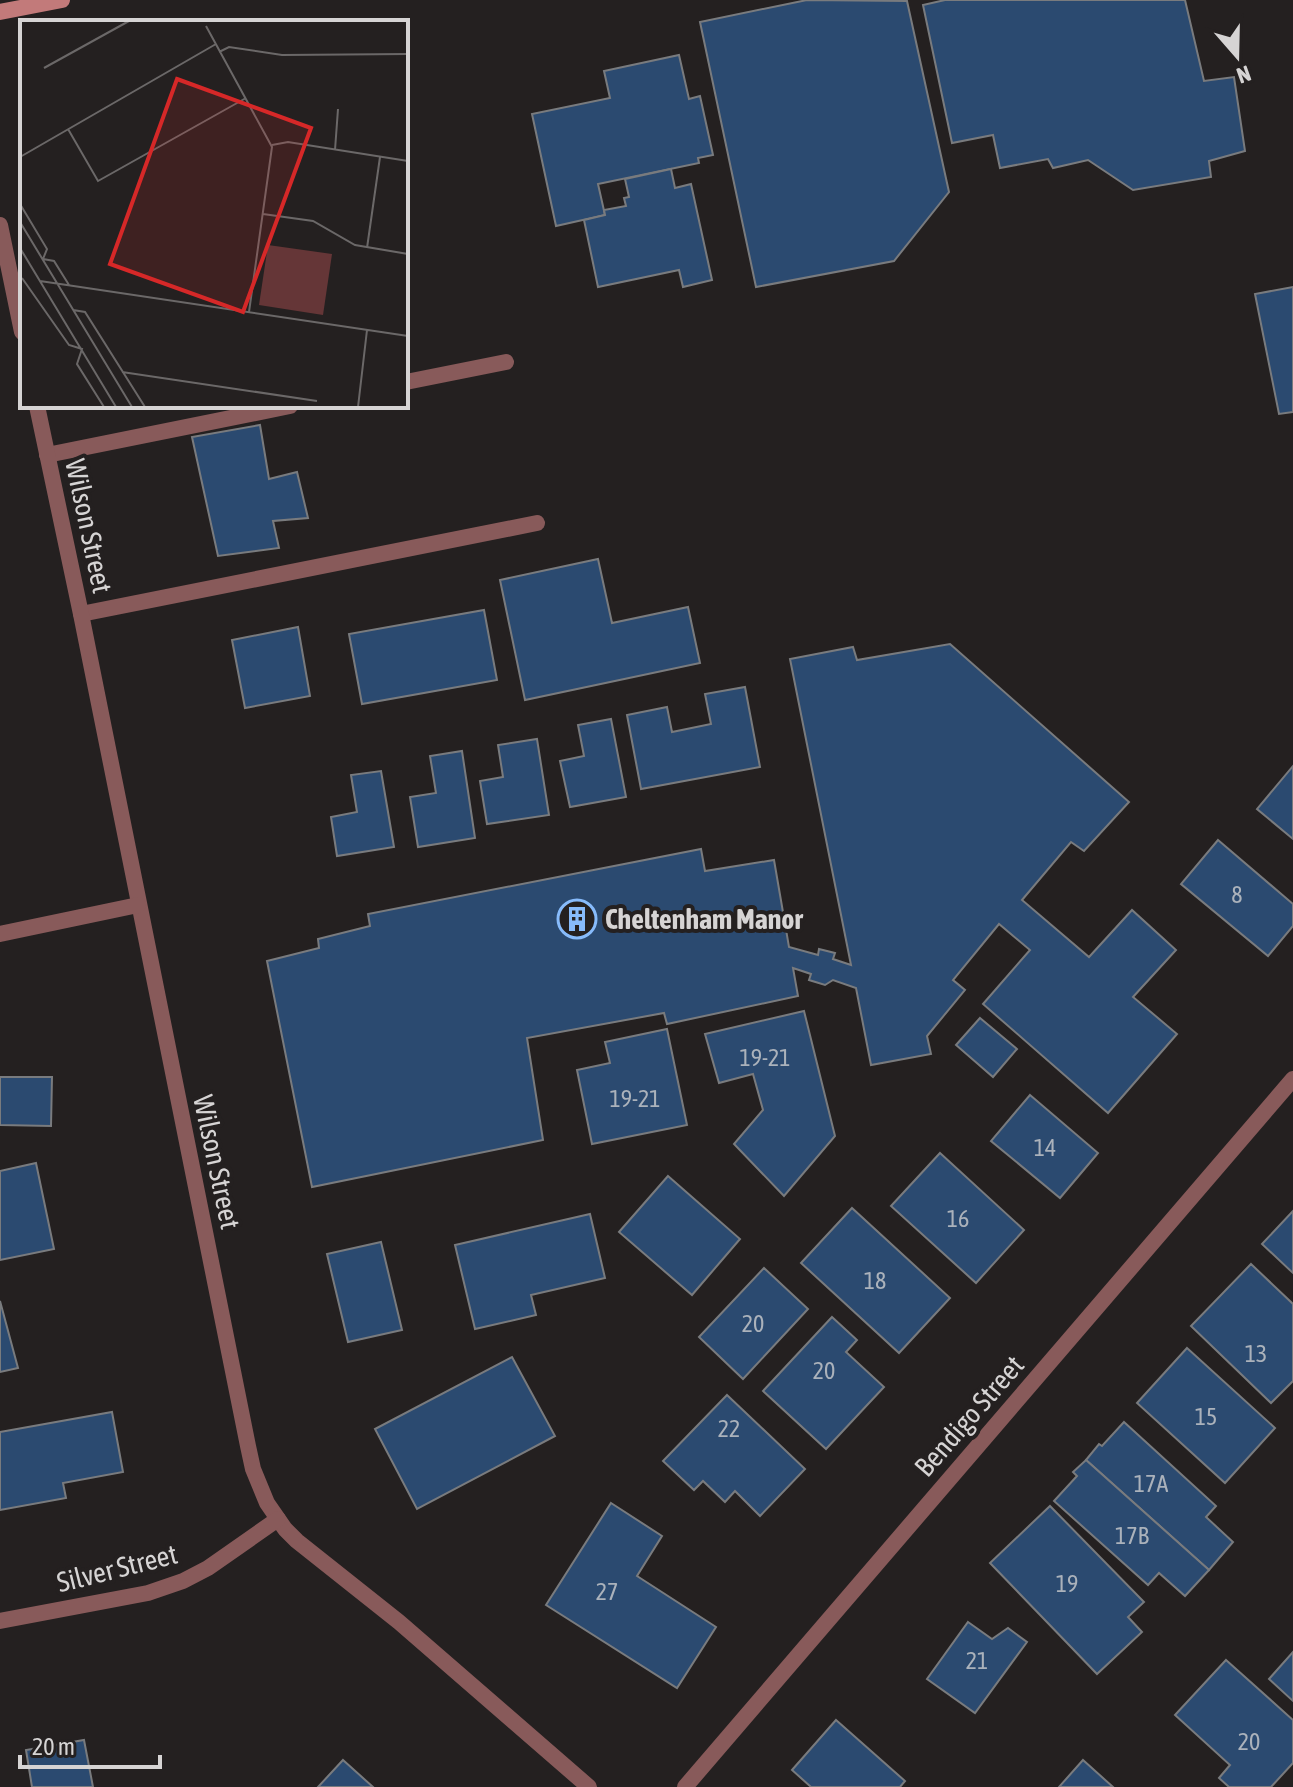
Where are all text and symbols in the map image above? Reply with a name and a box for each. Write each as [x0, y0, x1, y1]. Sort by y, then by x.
north arrow [1197, 16, 1277, 96]
inset map [20, 20, 408, 408]
text: N [1233, 60, 1254, 89]
street label: Wilson Street [59, 456, 119, 596]
house number: 8 [1231, 881, 1243, 908]
building icon: Cheltenham Manor [556, 898, 598, 940]
place label: Cheltenham Manor [605, 903, 804, 935]
house number: 19-21 [739, 1044, 791, 1071]
house number: 19-21 [609, 1085, 661, 1112]
street label: Wilson Street [187, 1092, 247, 1232]
house number: 14 [1034, 1134, 1056, 1161]
house number: 16 [947, 1205, 969, 1232]
house number: 18 [864, 1267, 886, 1294]
house number: 20 [742, 1310, 764, 1337]
house number: 13 [1245, 1340, 1267, 1367]
street label: Bendigo Street [908, 1349, 1030, 1483]
house number: 20 [813, 1357, 835, 1384]
house number: 15 [1195, 1403, 1217, 1430]
house number: 22 [718, 1415, 740, 1442]
house number: 17A [1134, 1470, 1168, 1497]
house number: 17B [1115, 1522, 1150, 1549]
street label: Silver Street [54, 1538, 180, 1598]
house number: 19 [1056, 1570, 1078, 1597]
house number: 27 [596, 1578, 618, 1605]
house number: 21 [966, 1647, 988, 1674]
scale bar [20, 1719, 160, 1769]
house number: 20 [1238, 1728, 1260, 1755]
text: 20 m [32, 1733, 75, 1760]

